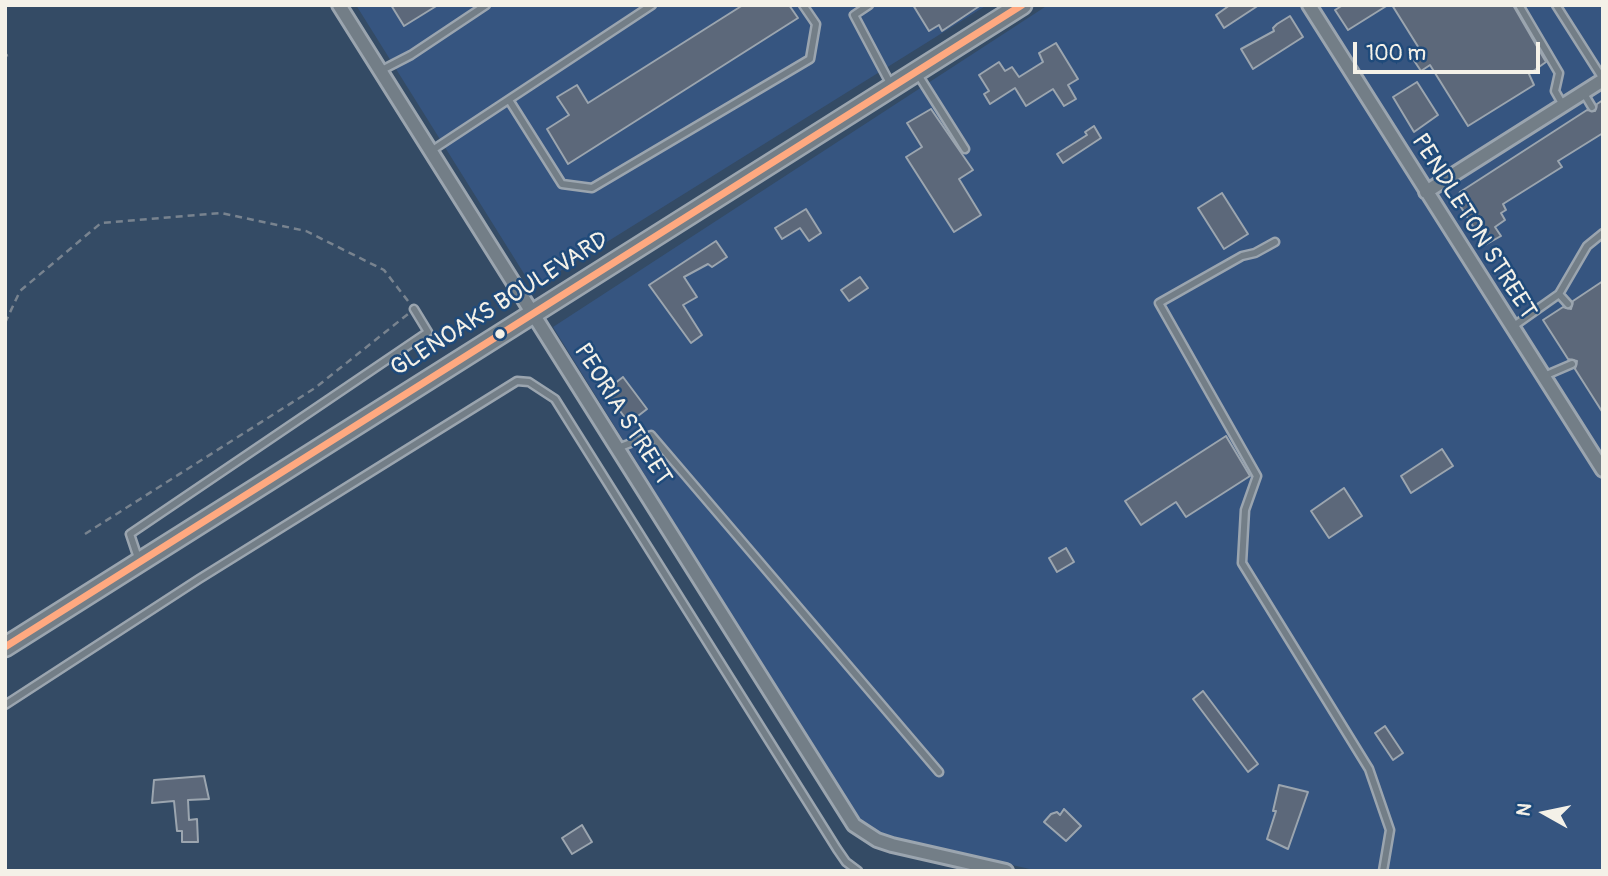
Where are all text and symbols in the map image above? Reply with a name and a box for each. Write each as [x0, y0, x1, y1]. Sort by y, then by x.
scale bar [1356, 28, 1543, 72]
text: 100 m [1366, 40, 1426, 67]
street label: PENDLETON STREET [1404, 129, 1542, 325]
street label: GLENOAKS BOULEVARD [386, 226, 614, 384]
unlabelled marker [493, 327, 507, 341]
street label: PEORIA STREET [567, 339, 677, 491]
north arrow [1510, 778, 1580, 848]
text: N [1511, 801, 1537, 818]

